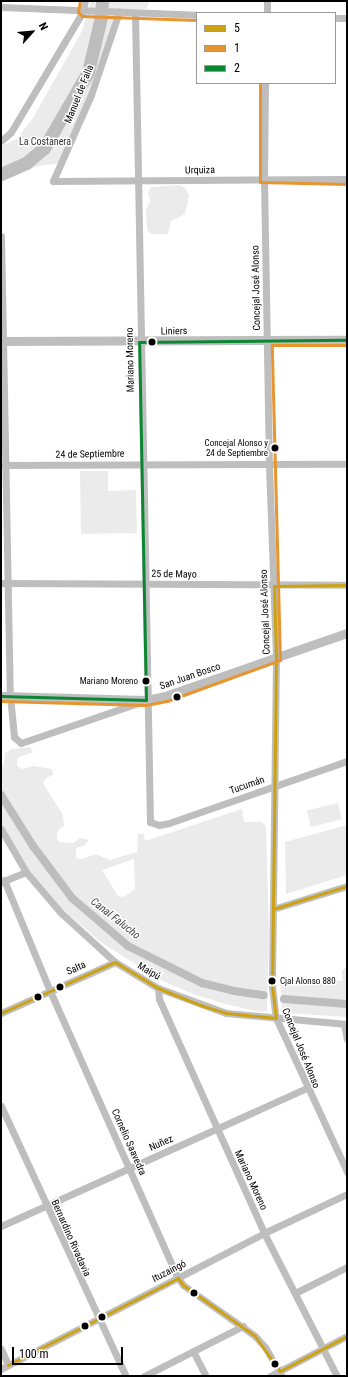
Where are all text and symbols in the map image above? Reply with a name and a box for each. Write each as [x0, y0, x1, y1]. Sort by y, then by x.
north arrow [12, 12, 52, 52]
legend [196, 12, 336, 84]
text: N [36, 20, 50, 32]
text: 5 [234, 21, 240, 35]
text: 1 [234, 41, 240, 55]
text: 2 [234, 61, 240, 75]
street label: Manuel de Falla [62, 63, 96, 125]
park label: La Costanera [19, 136, 71, 148]
street label: Urquiza [185, 164, 215, 176]
street label: Concejal José Alonso [249, 245, 263, 331]
street label: Liniers [161, 325, 187, 337]
street label: Mariano Moreno [123, 328, 137, 392]
unlabelled marker [147, 337, 157, 347]
place label: Concejal Alonso y 24 de Septiembre [205, 438, 268, 459]
marker: Concejal Alonso y 24 de Septiembre [270, 443, 280, 453]
street label: 24 de Septiembre [55, 447, 125, 461]
street label: 25 de Mayo [151, 568, 197, 580]
street label: Concejal José Alonso [258, 569, 272, 655]
street label: San Juan Bosco [158, 660, 222, 692]
place label: Mariano Moreno [80, 676, 138, 686]
marker: Mariano Moreno [141, 676, 151, 686]
unlabelled marker [172, 692, 182, 702]
street label: Tucumán [228, 773, 266, 797]
water label: Canal Falucho [87, 895, 143, 943]
street label: Salta [64, 958, 88, 978]
street label: Maipú [135, 960, 163, 982]
marker: Cjal Alonso 880 [267, 976, 277, 986]
place label: Cjal Alonso 880 [280, 976, 336, 986]
unlabelled marker [55, 982, 65, 992]
unlabelled marker [33, 992, 43, 1002]
street label: Concejal José Alonso [279, 1006, 323, 1090]
street label: Cornelio Saavedra [109, 1107, 149, 1177]
street label: Nuñez [147, 1132, 175, 1154]
street label: Mariano Moreno [232, 1148, 270, 1212]
street label: Bernardino Rivadavia [49, 1198, 93, 1278]
street label: Ituzaingó [150, 1257, 188, 1285]
unlabelled marker [189, 1288, 199, 1298]
unlabelled marker [97, 1312, 107, 1322]
unlabelled marker [80, 1321, 90, 1331]
scale bar [14, 1339, 125, 1365]
text: 100 m [19, 1347, 49, 1361]
unlabelled marker [270, 1359, 280, 1369]

